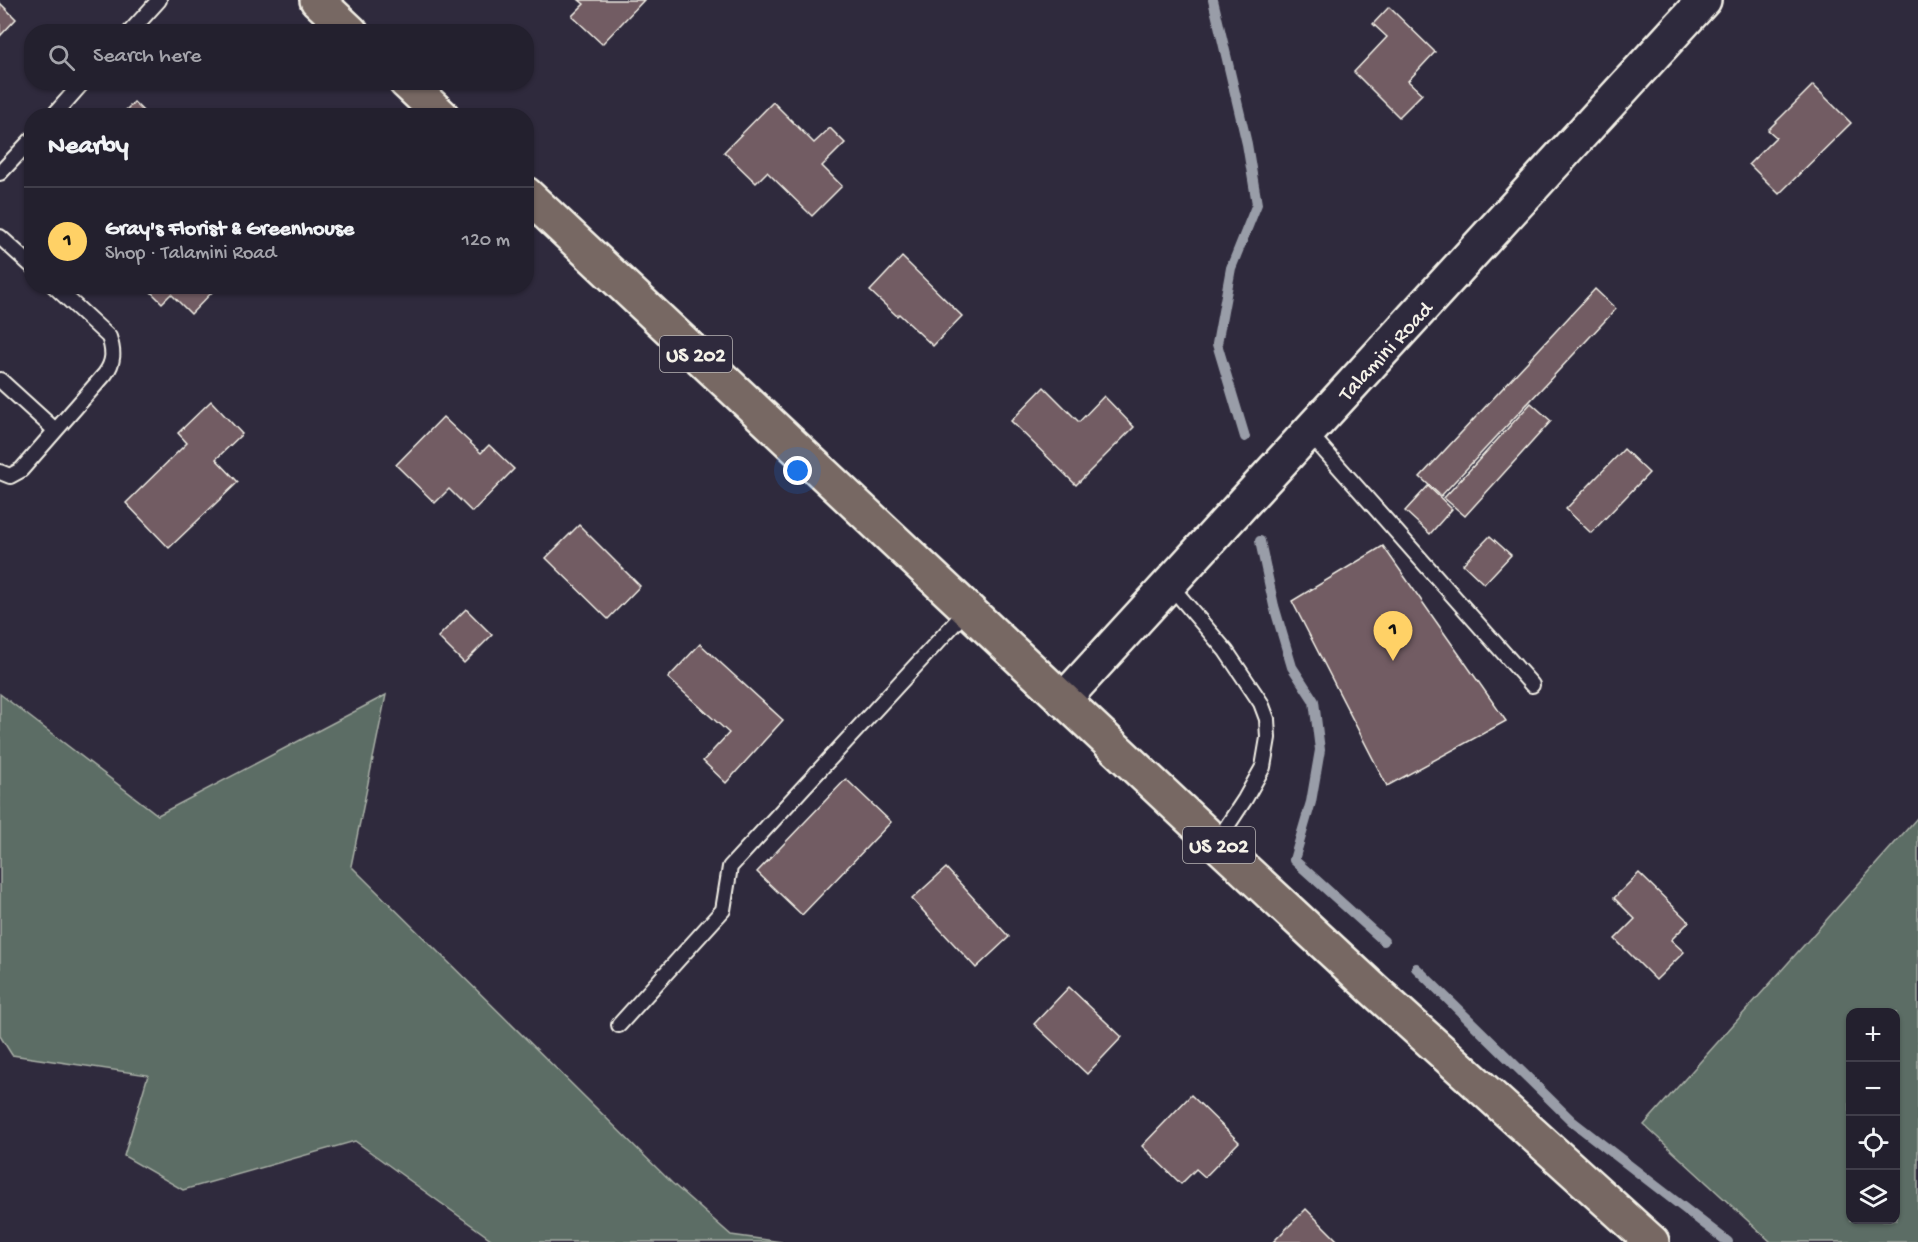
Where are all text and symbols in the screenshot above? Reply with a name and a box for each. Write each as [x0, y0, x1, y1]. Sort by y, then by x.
search box [24, 24, 534, 90]
icon: search [45, 41, 78, 74]
text: Search here [93, 44, 201, 70]
text: Nearby [48, 132, 129, 163]
text: Gray's Florist & Greenhouse [105, 217, 354, 243]
text: 1 [63, 230, 72, 253]
text: 120 m [462, 230, 510, 253]
text: Shop · Talamini Road [105, 243, 276, 266]
street label: Talamini Road [1333, 296, 1441, 409]
road number: US 202 [660, 336, 732, 372]
your location [783, 456, 812, 485]
pin: 1 [1374, 612, 1412, 661]
road number: US 202 [1183, 827, 1255, 863]
map controls [1846, 1008, 1900, 1224]
button: + [1846, 1008, 1900, 1062]
button: − [1846, 1062, 1900, 1116]
button: locate [1846, 1116, 1900, 1170]
button: layers [1846, 1170, 1900, 1224]

